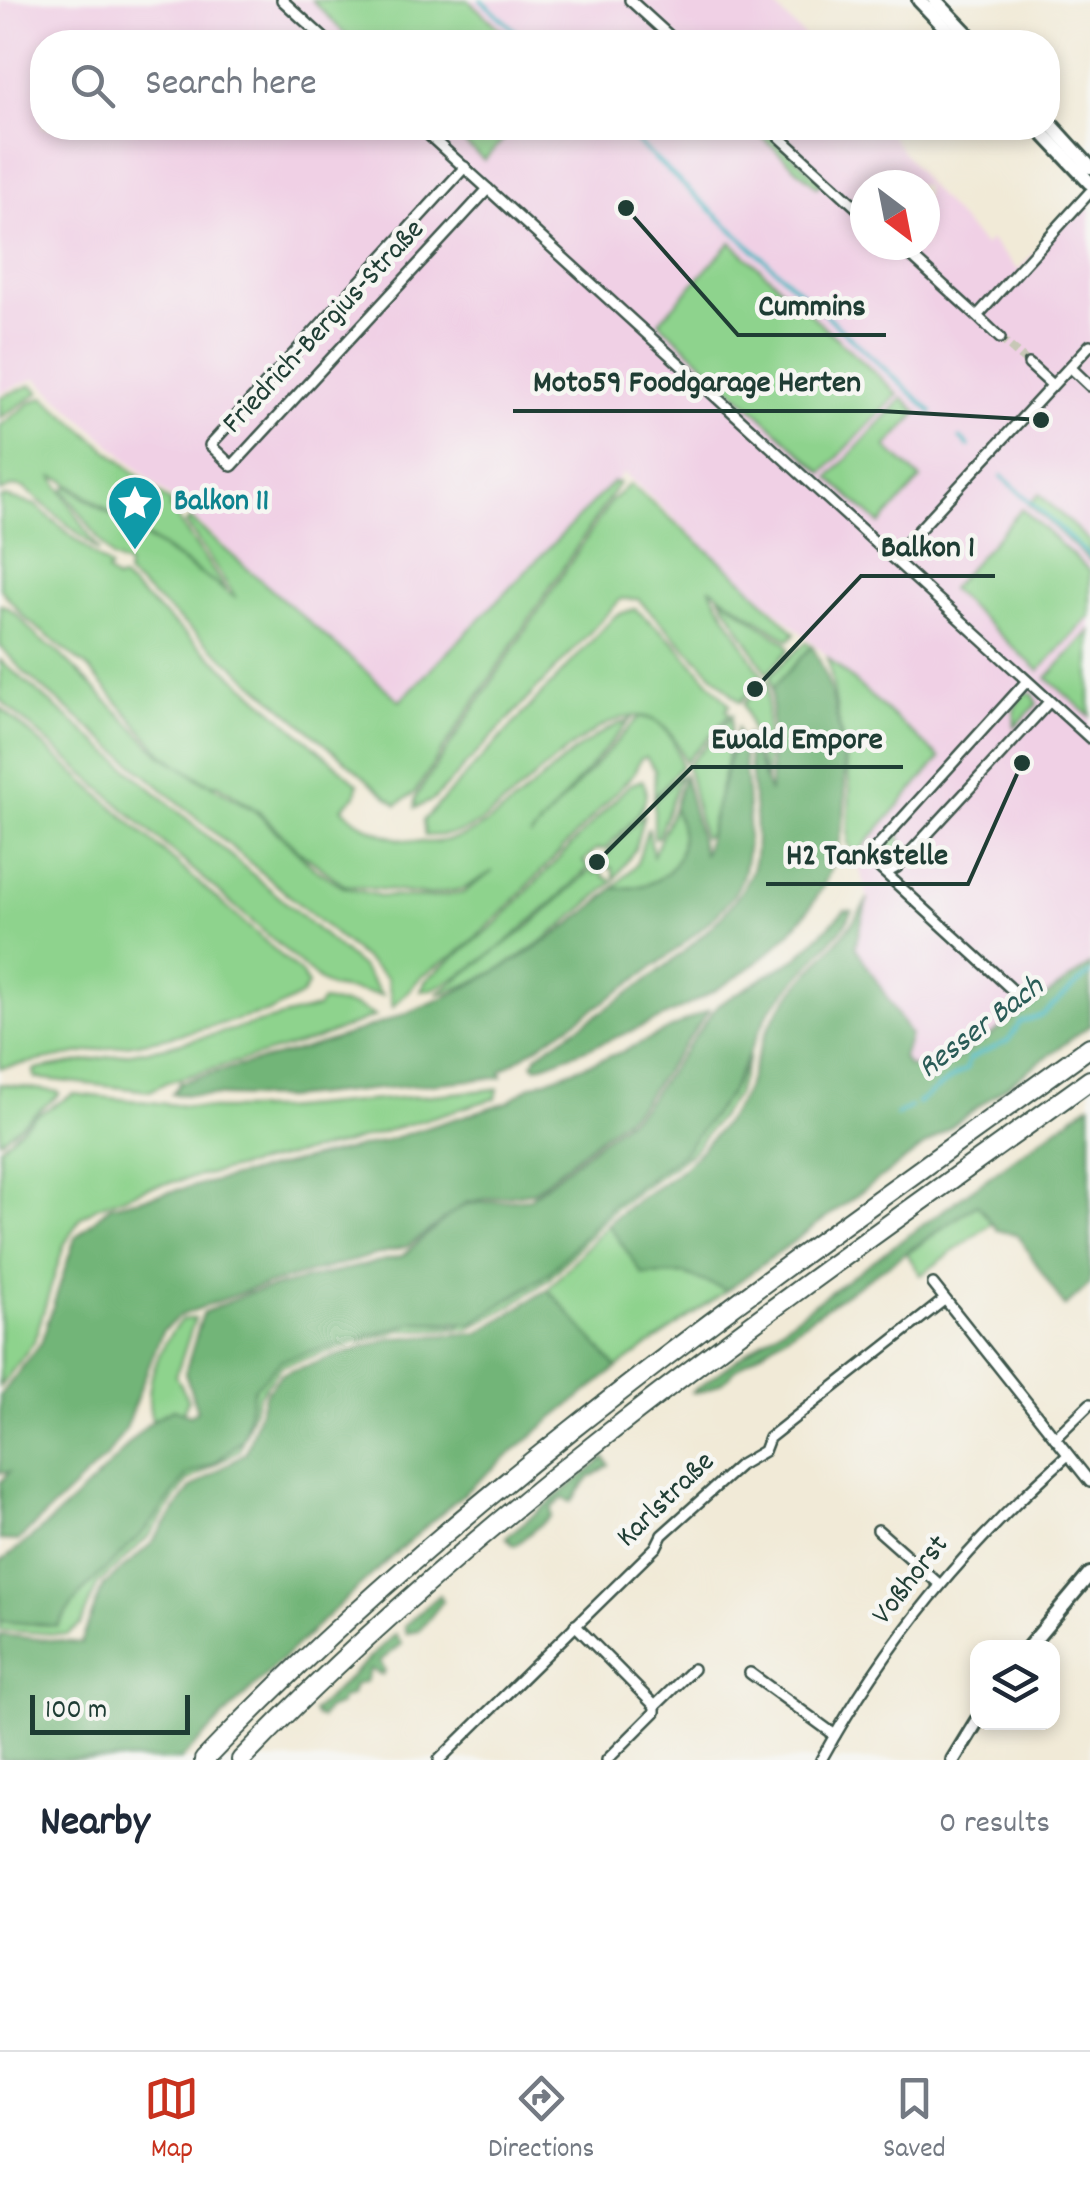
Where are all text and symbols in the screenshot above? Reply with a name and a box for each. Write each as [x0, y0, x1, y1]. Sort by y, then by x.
search box [30, 30, 1060, 140]
icon: search [65, 58, 120, 113]
text: Search here [145, 58, 317, 113]
north arrow [850, 170, 940, 260]
street label: Friedrich-Bergius-Straße [214, 211, 436, 445]
callout: Cummins [738, 273, 886, 335]
text: Cummins [758, 286, 866, 332]
callout: Moto59 Foodgarage Herten [513, 349, 881, 411]
text: Moto59 Foodgarage Herten [533, 362, 861, 408]
place icon: Balkon 11 [105, 473, 165, 552]
place label: Balkon 11 [174, 482, 269, 525]
callout: Balkon 1 [861, 514, 995, 576]
text: Balkon 1 [881, 527, 975, 573]
callout: Ewald Empore [692, 705, 903, 767]
text: Ewald Empore [711, 719, 883, 765]
callout: H2 Tankstelle [766, 822, 968, 884]
text: H2 Tankstelle [786, 835, 948, 881]
water label: Resser Bach [909, 965, 1056, 1092]
street label: Karlstraße [608, 1443, 726, 1559]
street label: Voßhorst [863, 1527, 961, 1635]
map controls [970, 1640, 1060, 1730]
button: layers [970, 1640, 1060, 1730]
scale bar [30, 1690, 190, 1734]
text: 100 m [45, 1692, 107, 1732]
text: Nearby [40, 1795, 150, 1855]
text: 0 results [939, 1802, 1050, 1848]
tab: Map [144, 2071, 199, 2171]
tab: Directions [488, 2071, 594, 2171]
tab: Saved [883, 2071, 946, 2171]

